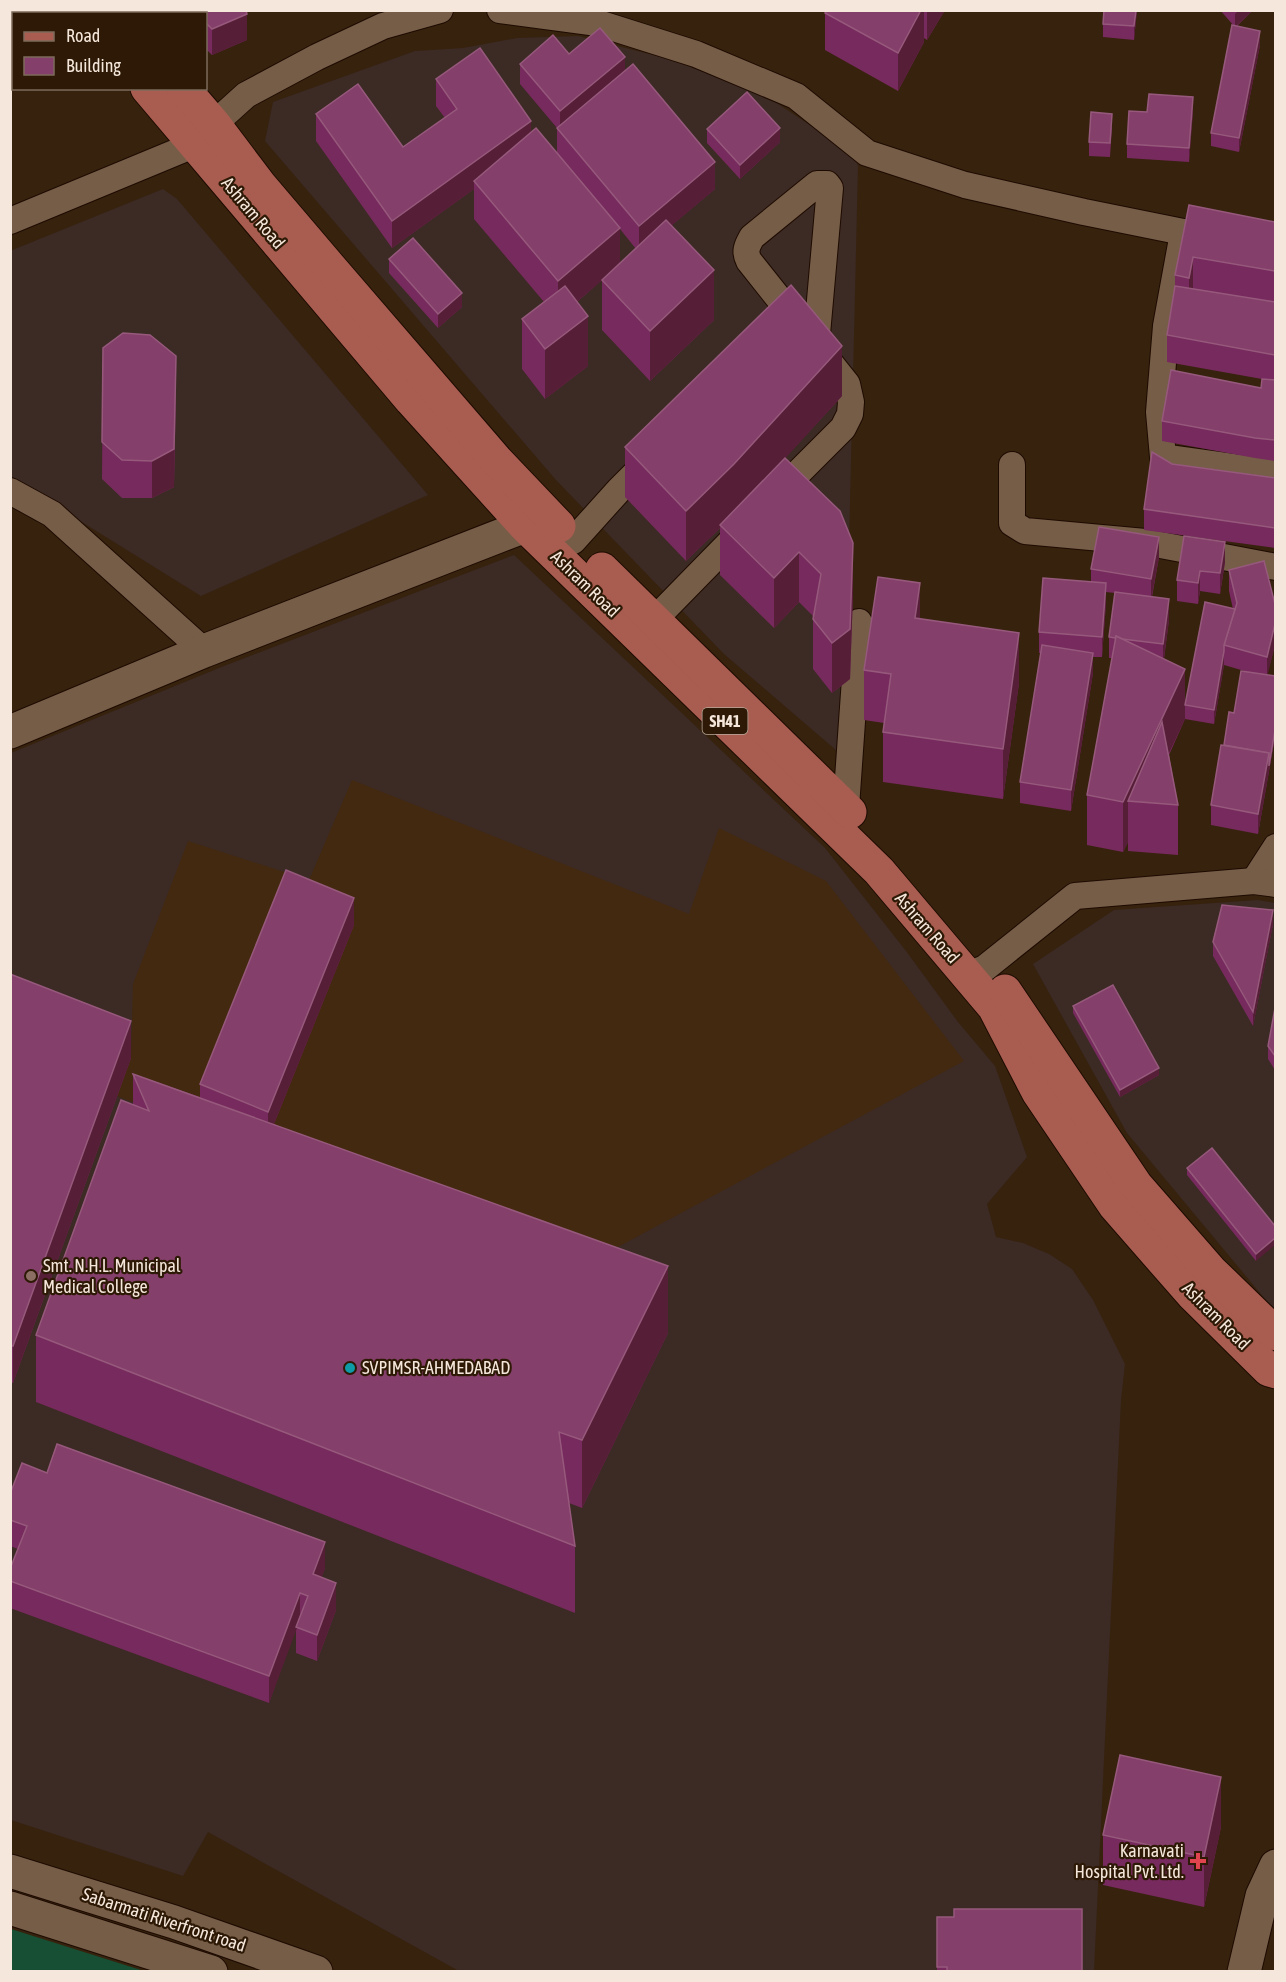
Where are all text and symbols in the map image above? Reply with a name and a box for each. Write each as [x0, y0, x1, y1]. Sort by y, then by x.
legend [12, 12, 207, 90]
text: Road [66, 25, 100, 46]
text: Building [66, 55, 121, 76]
street label: Ashram Road [217, 173, 289, 253]
street label: Ashram Road [547, 546, 624, 621]
road number: SH41 [702, 708, 748, 734]
street label: Ashram Road [891, 888, 964, 967]
place label: Smt. N.H.L. Municipal Medical College [43, 1255, 181, 1297]
marker: Smt. N.H.L. Municipal Medical College [24, 1269, 38, 1283]
street label: Ashram Road [1178, 1277, 1255, 1354]
place label: SVPIMSR-AHMEDABAD [362, 1357, 510, 1378]
marker: SVPIMSR-AHMEDABAD [343, 1361, 357, 1375]
place label: Karnavati Hospital Pvt. Ltd. [1074, 1840, 1184, 1882]
marker: Karnavati Hospital Pvt. Ltd. [1189, 1852, 1207, 1870]
street label: Sabarmati Riverfront road [80, 1883, 249, 1956]

